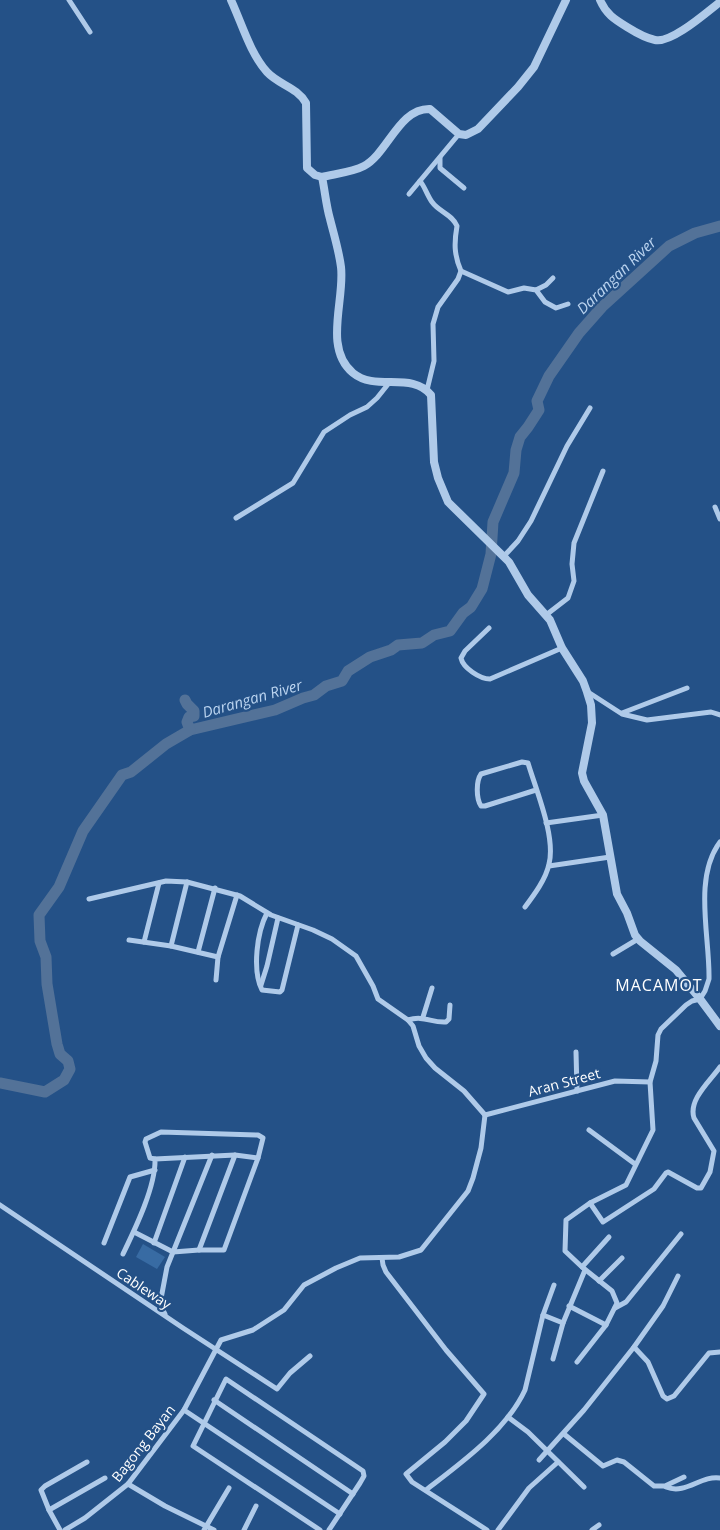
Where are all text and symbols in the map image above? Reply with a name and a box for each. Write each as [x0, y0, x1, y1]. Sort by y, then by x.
water label: Darangan River [572, 231, 661, 318]
water label: Darangan River [200, 674, 305, 722]
district label: MACAMOT [615, 974, 703, 996]
street label: Aran Street [526, 1063, 602, 1101]
street label: Cableway [113, 1263, 176, 1314]
street label: Bagong Bayan [107, 1401, 179, 1485]

